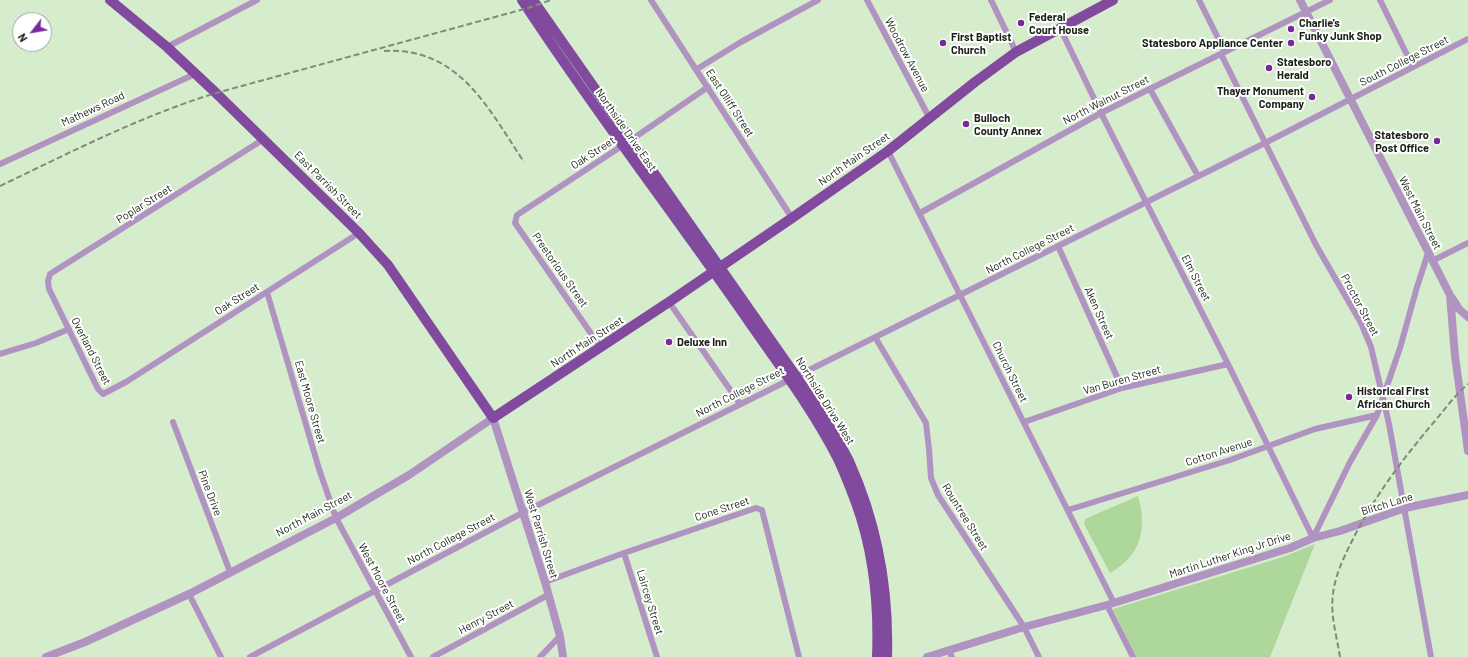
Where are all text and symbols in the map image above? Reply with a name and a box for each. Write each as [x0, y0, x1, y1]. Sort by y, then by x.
place label: Federal Court House [1029, 10, 1089, 36]
north arrow [12, 12, 52, 52]
street label: Woodrow Avenue [882, 16, 932, 94]
place label: Charlie's Funky Junk Shop [1299, 16, 1382, 42]
marker: Federal Court House [1016, 18, 1026, 28]
marker: Charlie's Funky Junk Shop [1286, 24, 1296, 34]
place label: First Baptist Church [951, 30, 1011, 56]
text: N [15, 31, 30, 44]
street label: South College Street [1357, 33, 1451, 89]
place label: Statesboro Appliance Center [1142, 36, 1283, 50]
marker: First Baptist Church [938, 38, 948, 48]
marker: Statesboro Appliance Center [1286, 38, 1296, 48]
place label: Statesboro Herald [1277, 55, 1331, 81]
marker: Statesboro Herald [1264, 63, 1274, 73]
street label: East Olliff Street [703, 66, 757, 140]
street label: North Walnut Street [1061, 73, 1151, 127]
place label: Thayer Monument Company [1217, 84, 1304, 110]
street label: Northside Drive East [593, 86, 659, 174]
street label: Mathews Road [59, 89, 127, 129]
marker: Thayer Monument Company [1307, 92, 1317, 102]
place label: Bulloch County Annex [974, 111, 1042, 137]
marker: Bulloch County Annex [961, 119, 971, 129]
place label: Statesboro Post Office [1375, 128, 1429, 154]
street label: North Main Street [816, 129, 892, 189]
street label: Oak Street [568, 134, 618, 172]
marker: Statesboro Post Office [1432, 136, 1442, 146]
street label: East Parrish Street [291, 148, 365, 222]
street label: West Main Street [1396, 174, 1444, 252]
street label: Poplar Street [114, 182, 174, 226]
street label: North College Street [984, 221, 1076, 277]
street label: Preetorious Street [529, 230, 591, 310]
street label: Elm Street [1179, 253, 1213, 303]
street label: Proctor Street [1338, 272, 1382, 338]
street label: Oak Street [212, 280, 262, 318]
street label: Aken Street [1082, 285, 1116, 341]
street label: North Main Street [548, 314, 626, 370]
street label: Overland Street [68, 315, 114, 387]
place label: Deluxe Inn [677, 335, 727, 349]
marker: Deluxe Inn [664, 337, 674, 347]
street label: Church Street [990, 339, 1030, 405]
street label: Northside Drive West [793, 355, 857, 447]
street label: East Moore Street [292, 359, 328, 445]
street label: Van Buren Street [1082, 363, 1162, 397]
street label: North College Street [694, 364, 786, 420]
place label: Historical First African Church [1357, 384, 1430, 410]
marker: Historical First African Church [1344, 392, 1354, 402]
street label: Cotton Avenue [1184, 435, 1254, 469]
street label: Pine Drive [195, 468, 225, 518]
street label: Rountree Street [939, 481, 991, 553]
street label: North Main Street [274, 488, 354, 540]
street label: West Parrish Street [521, 488, 561, 580]
street label: Blitch Lane [1359, 490, 1415, 518]
street label: Cone Street [693, 494, 751, 524]
street label: North College Street [405, 510, 497, 568]
street label: Martin Luther King Jr Drive [1167, 529, 1293, 581]
street label: West Moore Street [355, 541, 409, 625]
street label: Laircey Street [634, 568, 666, 636]
street label: Henry Street [456, 597, 516, 637]

